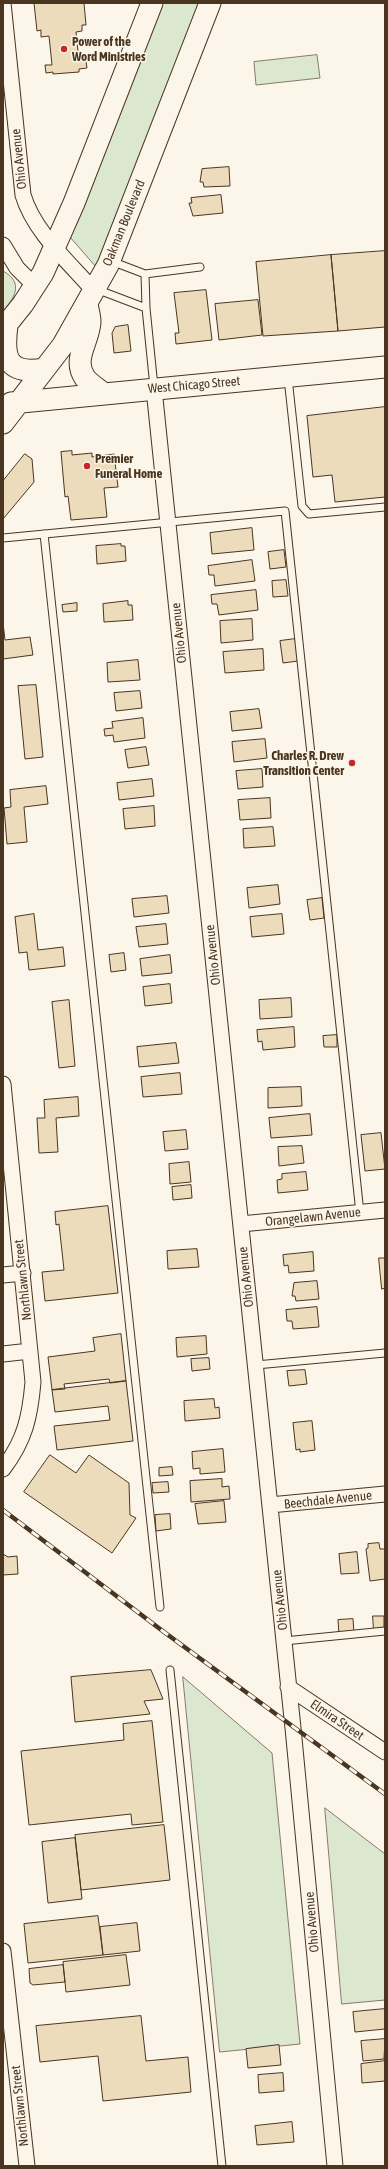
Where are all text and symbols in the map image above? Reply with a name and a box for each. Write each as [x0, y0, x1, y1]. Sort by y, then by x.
place label: Power of the Word Ministries [72, 34, 146, 65]
marker: Power of the Word Ministries [59, 44, 69, 54]
street label: Ohio Avenue [8, 128, 30, 190]
street label: Oakman Boulevard [100, 178, 148, 268]
street label: West Chicago Street [147, 373, 241, 397]
place label: Premier Funeral Home [95, 451, 162, 482]
marker: Premier Funeral Home [82, 461, 92, 471]
street label: Ohio Avenue [168, 602, 190, 664]
place label: Charles R. Drew Transition Center [263, 748, 344, 779]
marker: Charles R. Drew Transition Center [347, 758, 357, 768]
street label: Ohio Avenue [202, 924, 224, 986]
street label: Orangelawn Avenue [264, 1204, 362, 1230]
street label: Northlawn Street [11, 1239, 35, 1321]
street label: Ohio Avenue [235, 1246, 257, 1308]
street label: Beechdale Avenue [283, 1488, 373, 1512]
street label: Ohio Avenue [269, 1569, 291, 1631]
street label: Elmira Street [307, 1696, 367, 1744]
street label: Ohio Avenue [302, 1891, 322, 1953]
street label: Northlawn Street [8, 2065, 32, 2147]

